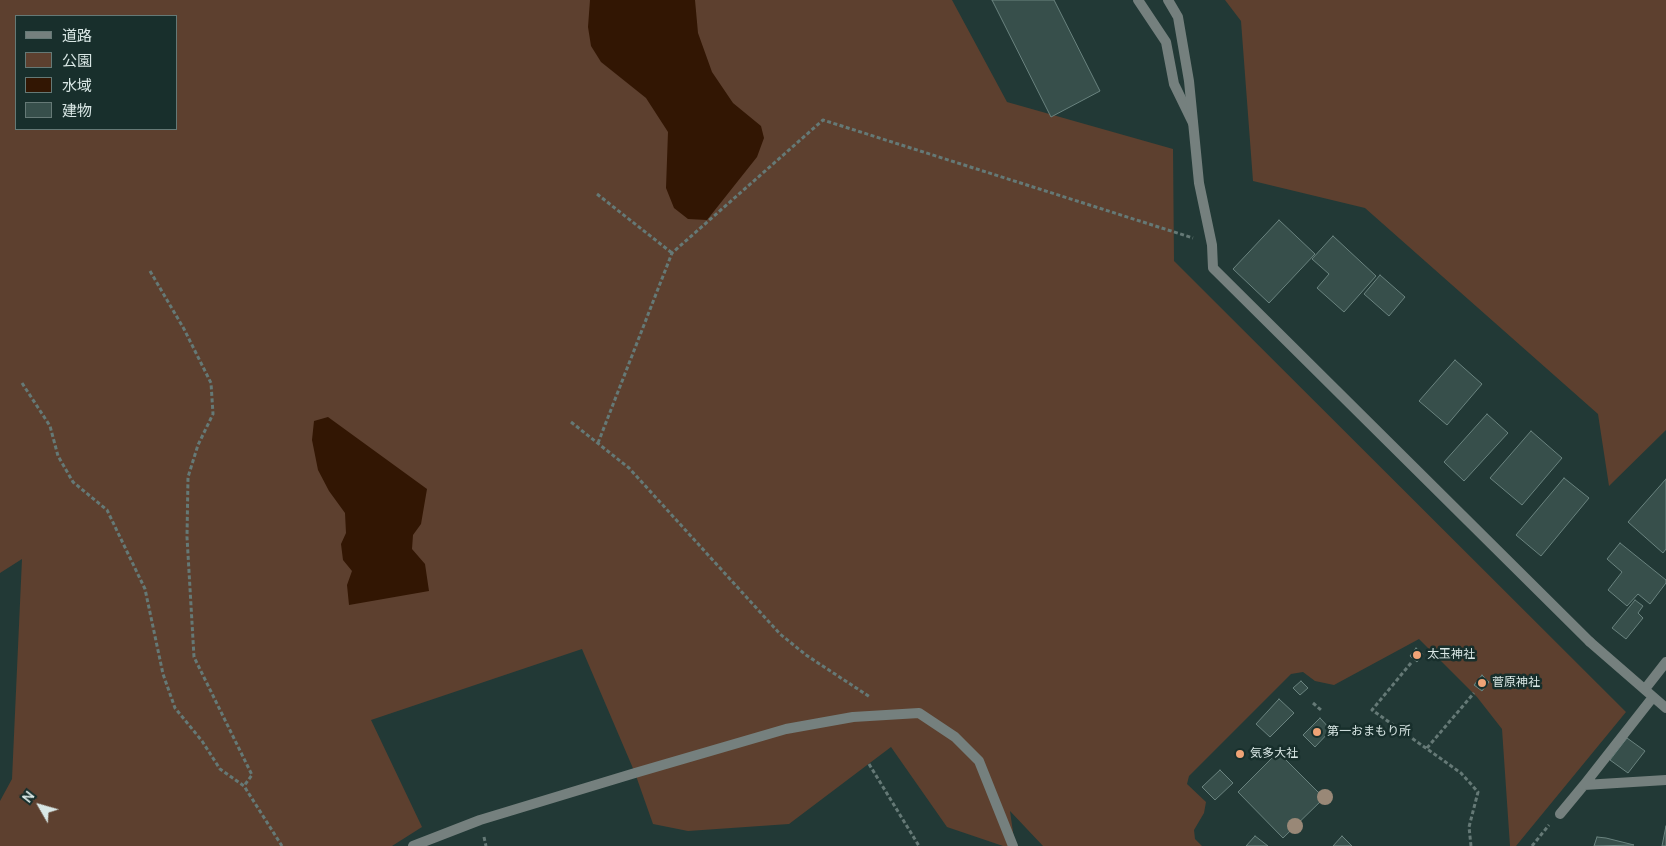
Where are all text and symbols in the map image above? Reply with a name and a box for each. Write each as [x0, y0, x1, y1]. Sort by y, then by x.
legend [15, 15, 178, 130]
text: 道路 [62, 25, 92, 46]
text: 公園 [62, 50, 92, 71]
text: 水域 [62, 75, 92, 96]
text: 建物 [62, 100, 92, 121]
place label: 太玉神社 [1427, 648, 1475, 662]
marker: 太玉神社 [1411, 649, 1423, 661]
place label: 菅原神社 [1492, 676, 1540, 690]
marker: 菅原神社 [1476, 677, 1488, 689]
place label: 第一おまもり所 [1327, 725, 1411, 739]
marker: 第一おまもり所 [1311, 726, 1323, 738]
place label: 気多大社 [1250, 747, 1298, 761]
marker: 気多大社 [1234, 748, 1246, 760]
north arrow [15, 781, 65, 831]
text: N [17, 787, 38, 806]

